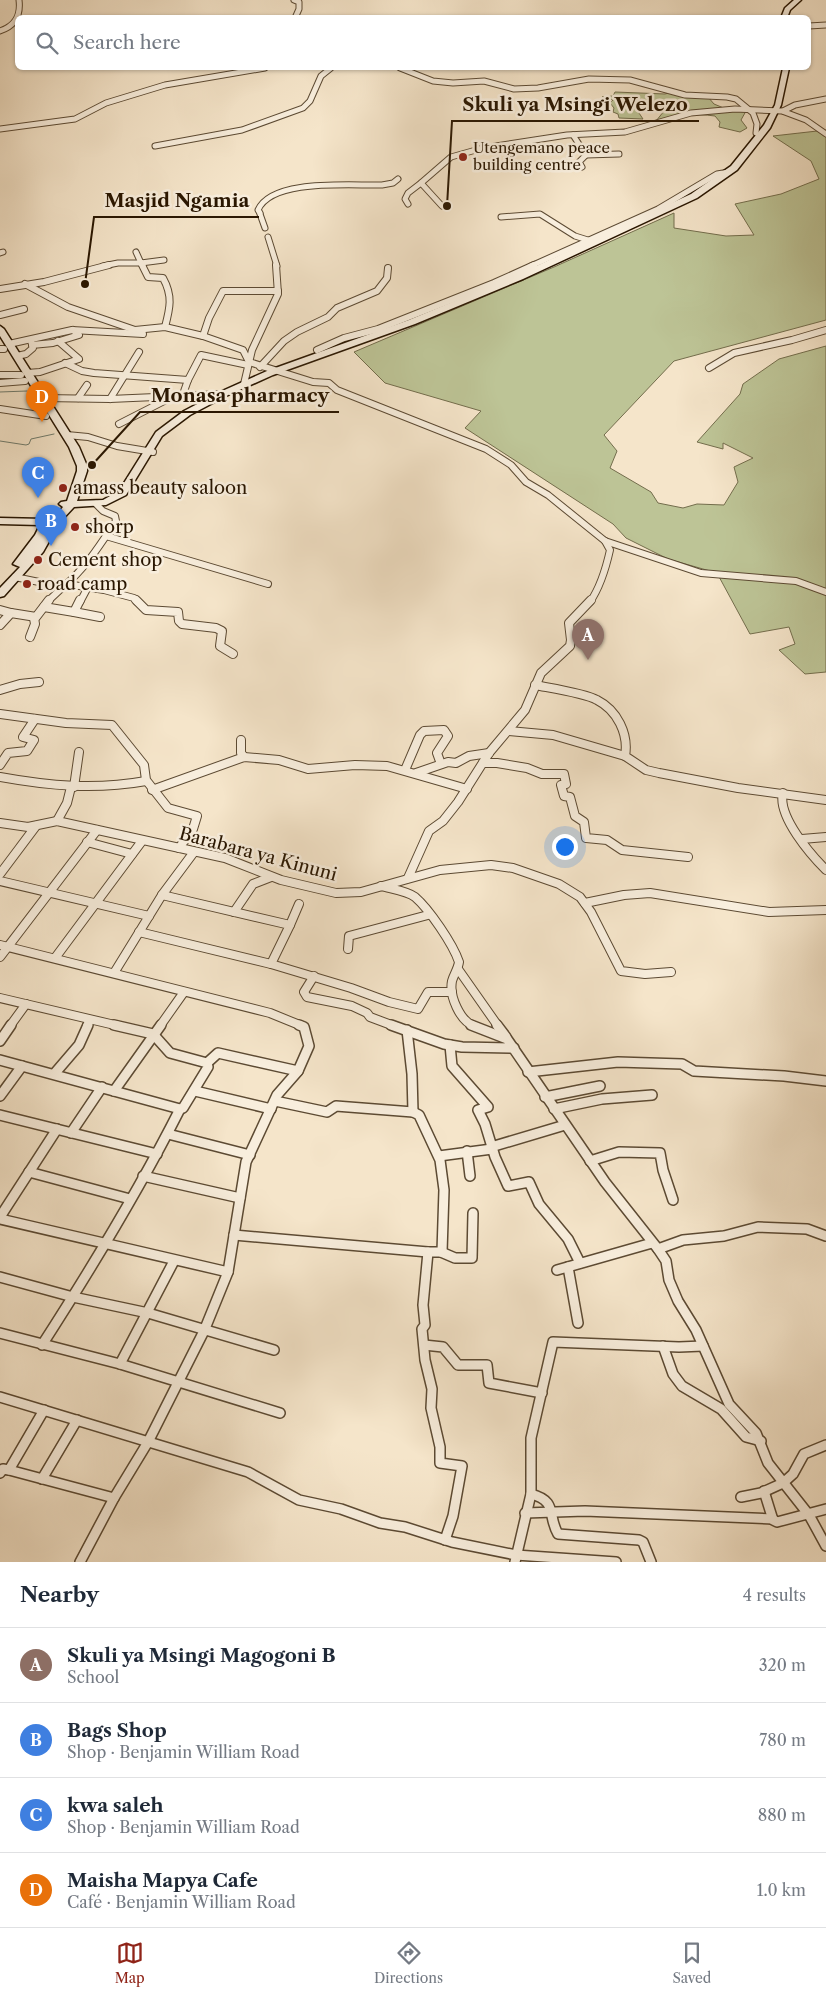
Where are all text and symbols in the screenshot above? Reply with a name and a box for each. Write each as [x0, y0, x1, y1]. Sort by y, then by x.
search box [15, 15, 811, 70]
icon: search [33, 29, 61, 57]
text: Search here [73, 31, 181, 54]
callout: Skuli ya Msingi Welezo [452, 87, 699, 121]
text: Skuli ya Msingi Welezo [462, 93, 688, 116]
place label: Utengemano peace building centre [473, 138, 610, 174]
marker: Utengemano peace building centre [457, 151, 469, 163]
callout: Masjid Ngamia [94, 183, 259, 217]
text: Masjid Ngamia [105, 189, 250, 212]
callout: Monasa pharmacy [140, 378, 339, 412]
pin: D [26, 381, 58, 422]
text: Monasa pharmacy [151, 384, 330, 407]
pin: C [22, 457, 54, 498]
place label: amass beauty saloon [73, 477, 247, 499]
marker: amass beauty saloon [57, 482, 69, 494]
pin: B [35, 505, 67, 546]
place label: shorp [85, 516, 134, 538]
marker: shorp [69, 521, 81, 533]
place label: Cement shop [48, 549, 162, 571]
marker: Cement shop [32, 554, 44, 566]
place label: road camp [37, 573, 127, 595]
marker: road camp [21, 578, 33, 590]
pin: A [572, 619, 604, 660]
street label: Barabara ya Kinuni [177, 822, 340, 886]
your location [552, 834, 578, 860]
text: Nearby [20, 1582, 99, 1607]
text: 4 results [743, 1585, 806, 1605]
text: Skuli ya Msingi Magogoni B [67, 1644, 336, 1667]
text: A [30, 1655, 42, 1675]
text: 320 m [759, 1655, 806, 1675]
text: School [67, 1667, 119, 1687]
text: Bags Shop [67, 1719, 167, 1742]
text: B [30, 1730, 42, 1750]
text: 780 m [759, 1730, 806, 1750]
text: Shop · Benjamin William Road [67, 1742, 300, 1762]
text: kwa saleh [67, 1794, 164, 1817]
text: C [30, 1805, 42, 1825]
text: 880 m [758, 1805, 806, 1825]
text: Shop · Benjamin William Road [67, 1817, 300, 1837]
text: Maisha Mapya Cafe [67, 1869, 258, 1892]
text: D [29, 1880, 43, 1900]
text: 1.0 km [757, 1880, 806, 1900]
text: Café · Benjamin William Road [67, 1892, 296, 1912]
tab: Map [115, 1939, 145, 1987]
tab: Directions [374, 1939, 443, 1987]
tab: Saved [672, 1939, 711, 1987]

